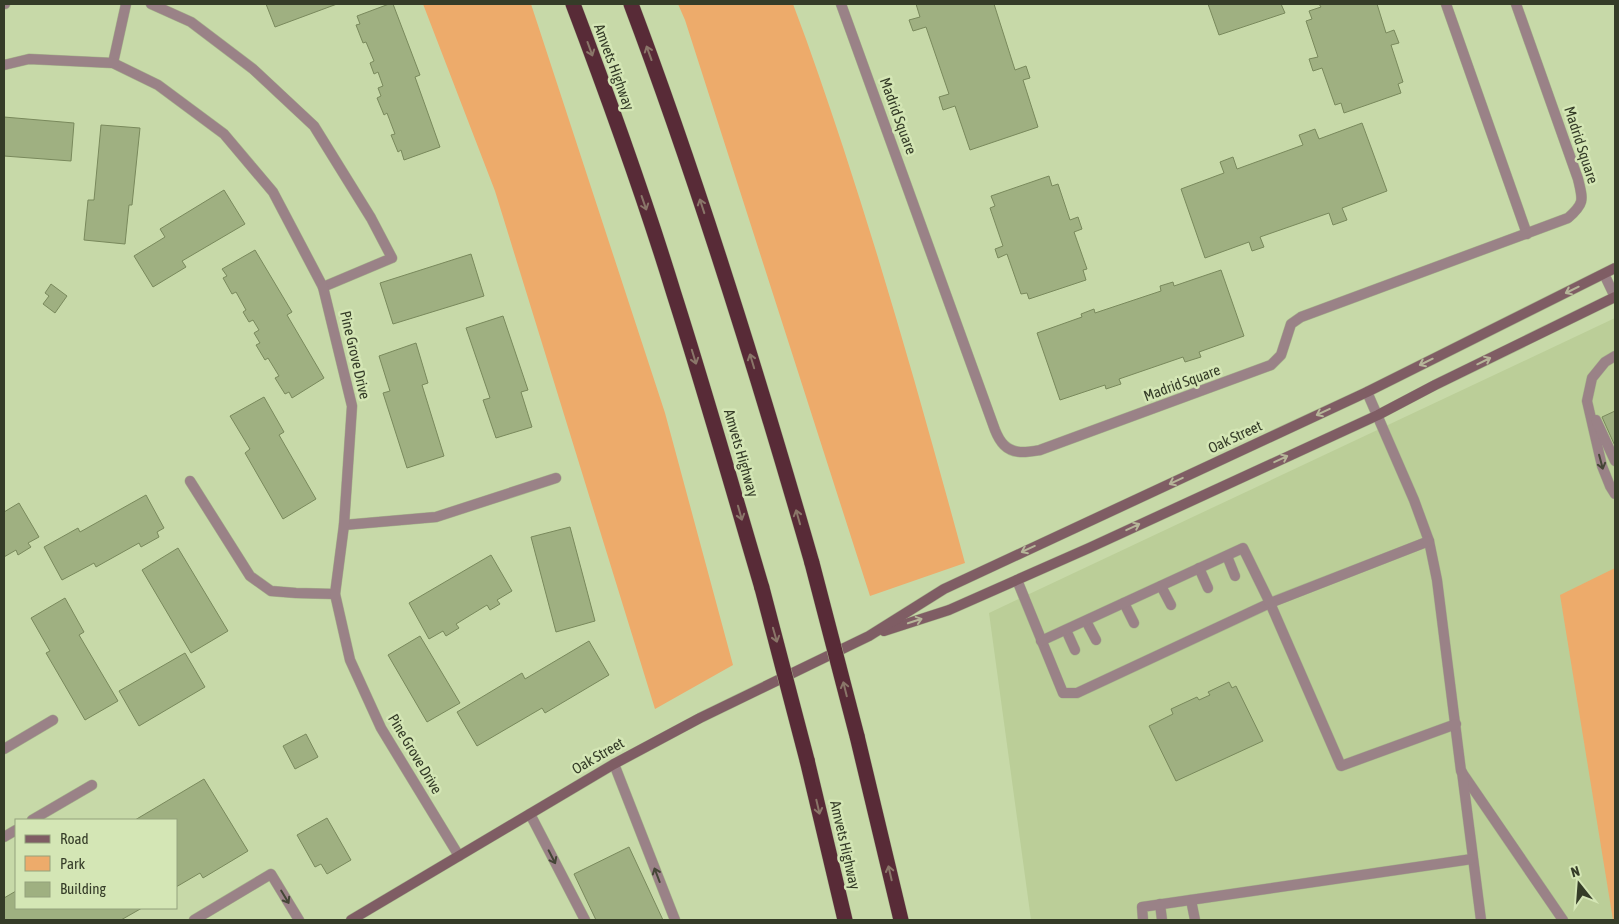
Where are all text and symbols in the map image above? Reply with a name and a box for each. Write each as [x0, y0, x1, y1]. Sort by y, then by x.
street label: Amvets Highway [591, 21, 638, 112]
one-way arrow [586, 41, 595, 57]
one-way arrow [644, 45, 653, 61]
street label: Madrid Square [877, 75, 920, 157]
street label: Madrid Square [1561, 104, 1602, 186]
one-way arrow [640, 194, 649, 210]
one-way arrow [697, 198, 707, 214]
one-way arrow [1564, 285, 1579, 295]
street label: Pine Grove Drive [337, 309, 374, 401]
one-way arrow [689, 349, 699, 365]
one-way arrow [747, 353, 756, 369]
one-way arrow [1476, 356, 1491, 366]
one-way arrow [1419, 358, 1434, 368]
street label: Madrid Square [1141, 361, 1223, 404]
street label: Amvets Highway [721, 407, 762, 499]
one-way arrow [1316, 408, 1331, 418]
street label: Oak Street [1205, 417, 1264, 456]
one-way arrow [1597, 453, 1607, 469]
one-way arrow [1273, 454, 1288, 464]
one-way arrow [1168, 476, 1183, 486]
one-way arrow [736, 505, 745, 521]
one-way arrow [793, 509, 803, 525]
one-way arrow [1125, 522, 1140, 532]
one-way arrow [1021, 545, 1036, 555]
one-way arrow [907, 615, 923, 625]
one-way arrow [770, 626, 780, 642]
one-way arrow [840, 681, 849, 697]
street label: Pine Grove Drive [385, 711, 446, 797]
street label: Oak Street [569, 734, 627, 777]
one-way arrow [814, 799, 823, 815]
street label: Amvets Highway [827, 799, 864, 891]
legend [15, 819, 178, 909]
text: Road [60, 830, 89, 847]
one-way arrow [548, 849, 557, 864]
text: Park [60, 855, 85, 872]
north arrow [1554, 859, 1604, 909]
text: N [1569, 863, 1581, 880]
one-way arrow [885, 865, 894, 881]
one-way arrow [652, 868, 662, 883]
text: Building [60, 880, 106, 897]
one-way arrow [281, 890, 291, 904]

